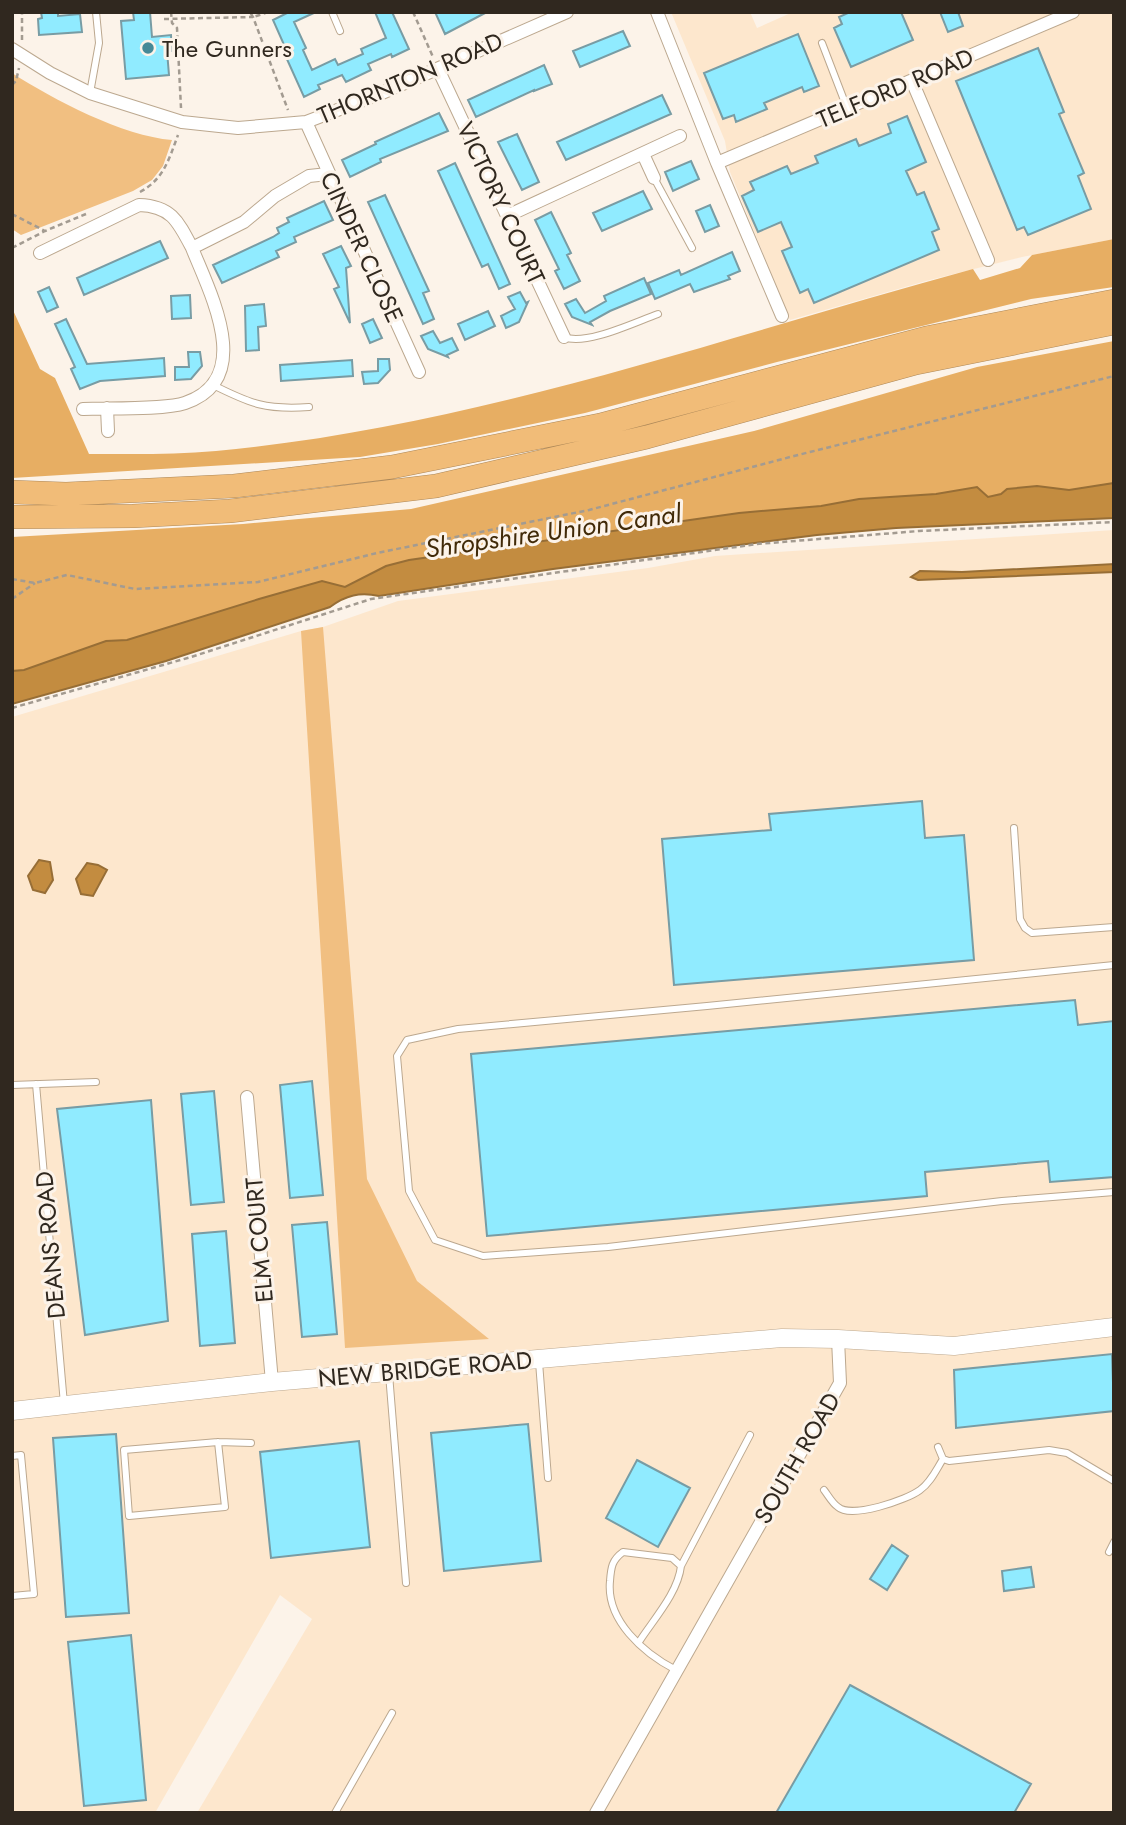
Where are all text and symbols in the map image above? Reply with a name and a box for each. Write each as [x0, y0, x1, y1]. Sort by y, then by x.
street label: THORNTON ROAD [312, 23, 508, 133]
place label: The Gunners [162, 31, 292, 66]
street label: TELFORD ROAD [811, 39, 979, 137]
marker: The Gunners [140, 40, 156, 56]
street label: VICTORY COURT [448, 116, 554, 290]
street label: CINDER CLOSE [312, 166, 412, 328]
water label: Shropshire Union Canal [423, 494, 685, 568]
street label: DEANS ROAD [26, 1170, 74, 1320]
street label: ELM COURT [236, 1176, 282, 1304]
street label: NEW BRIDGE ROAD [317, 1342, 533, 1396]
street label: SOUTH ROAD [745, 1386, 849, 1530]

